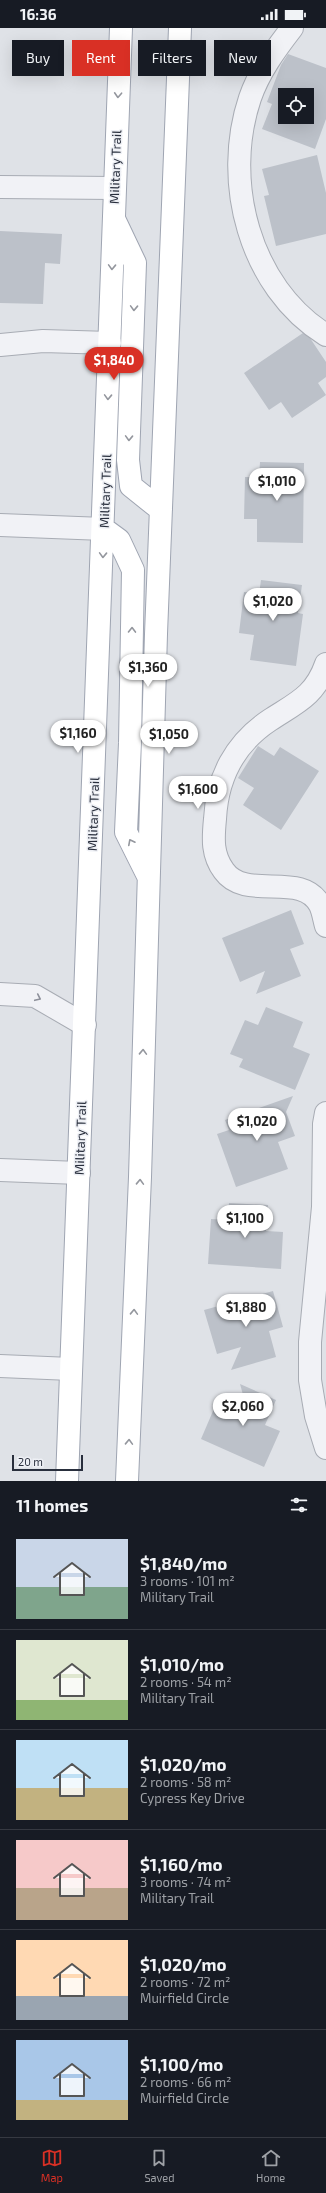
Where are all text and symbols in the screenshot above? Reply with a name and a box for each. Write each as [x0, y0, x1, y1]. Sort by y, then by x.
text: 16:36 [20, 5, 57, 23]
chip: Buy [12, 40, 64, 76]
chip: Rent [72, 40, 130, 76]
chip: Filters [138, 40, 206, 76]
chip: New [214, 40, 271, 76]
map controls [278, 88, 314, 124]
button: locate [278, 88, 314, 124]
one-way arrow [114, 92, 122, 98]
street label: Military Trail [106, 130, 124, 204]
one-way arrow [107, 264, 116, 270]
one-way arrow [129, 305, 138, 311]
pin: $1,840 [81, 347, 147, 381]
text: $1,840 [94, 352, 134, 368]
one-way arrow [104, 394, 112, 400]
one-way arrow [125, 435, 133, 441]
street label: Military Trail [96, 454, 114, 528]
pin: $1,010 [244, 468, 310, 502]
text: $1,010 [258, 473, 296, 489]
one-way arrow [99, 552, 107, 558]
pin: $1,020 [240, 588, 306, 622]
text: $1,020 [253, 593, 293, 609]
one-way arrow [128, 627, 136, 633]
pin: $1,360 [115, 654, 181, 688]
text: $1,360 [128, 659, 168, 675]
pin: $1,160 [45, 720, 111, 754]
pin: $1,050 [136, 721, 202, 755]
text: $1,160 [59, 725, 97, 741]
text: $1,050 [149, 726, 189, 742]
pin: $1,600 [165, 776, 231, 810]
street label: Military Trail [84, 777, 102, 851]
text: $1,600 [178, 781, 218, 797]
one-way arrow [128, 839, 136, 847]
one-way arrow [34, 994, 41, 1002]
one-way arrow [139, 1049, 148, 1055]
street label: Military Trail [71, 1101, 89, 1175]
pin: $1,020 [224, 1108, 290, 1142]
text: $1,020 [237, 1113, 277, 1129]
one-way arrow [135, 1179, 144, 1185]
pin: $1,100 [212, 1205, 278, 1239]
text: $1,100 [226, 1210, 264, 1226]
pin: $1,880 [213, 1294, 279, 1328]
text: $1,880 [226, 1299, 266, 1315]
one-way arrow [130, 1309, 138, 1315]
pin: $2,060 [210, 1393, 276, 1427]
text: $2,060 [222, 1398, 264, 1414]
one-way arrow [124, 1439, 133, 1445]
scale bar [12, 1453, 83, 1472]
text: 20 m [18, 1455, 43, 1468]
icon: filters [288, 1494, 310, 1516]
text: 11 homes [16, 1495, 88, 1515]
text: $1,840/mo [140, 1553, 227, 1573]
icon: home [48, 1555, 96, 1603]
text: 3 rooms · 101 m² [140, 1573, 235, 1589]
text: Military Trail [140, 1589, 214, 1605]
text: $1,010/mo [140, 1654, 224, 1674]
icon: home [48, 1656, 96, 1704]
text: 2 rooms · 54 m² [140, 1674, 232, 1690]
text: Military Trail [140, 1690, 214, 1706]
text: $1,020/mo [140, 1754, 227, 1774]
icon: home [48, 1756, 96, 1804]
text: 2 rooms · 58 m² [140, 1774, 231, 1790]
text: Cypress Key Drive [140, 1790, 245, 1806]
text: $1,160/mo [140, 1854, 223, 1874]
icon: home [48, 1856, 96, 1904]
text: 3 rooms · 74 m² [140, 1874, 231, 1890]
text: Military Trail [140, 1890, 214, 1906]
text: $1,020/mo [140, 1954, 227, 1974]
icon: home [48, 1956, 96, 2004]
text: 2 rooms · 72 m² [140, 1974, 231, 1990]
text: Muirfield Circle [140, 1990, 229, 2006]
text: $1,100/mo [140, 2054, 223, 2074]
icon: home [48, 2056, 96, 2104]
text: 2 rooms · 66 m² [140, 2074, 231, 2090]
text: Muirfield Circle [140, 2090, 229, 2106]
tab: Map [41, 2147, 63, 2184]
tab: Saved [144, 2147, 175, 2184]
tab: Home [256, 2147, 285, 2184]

